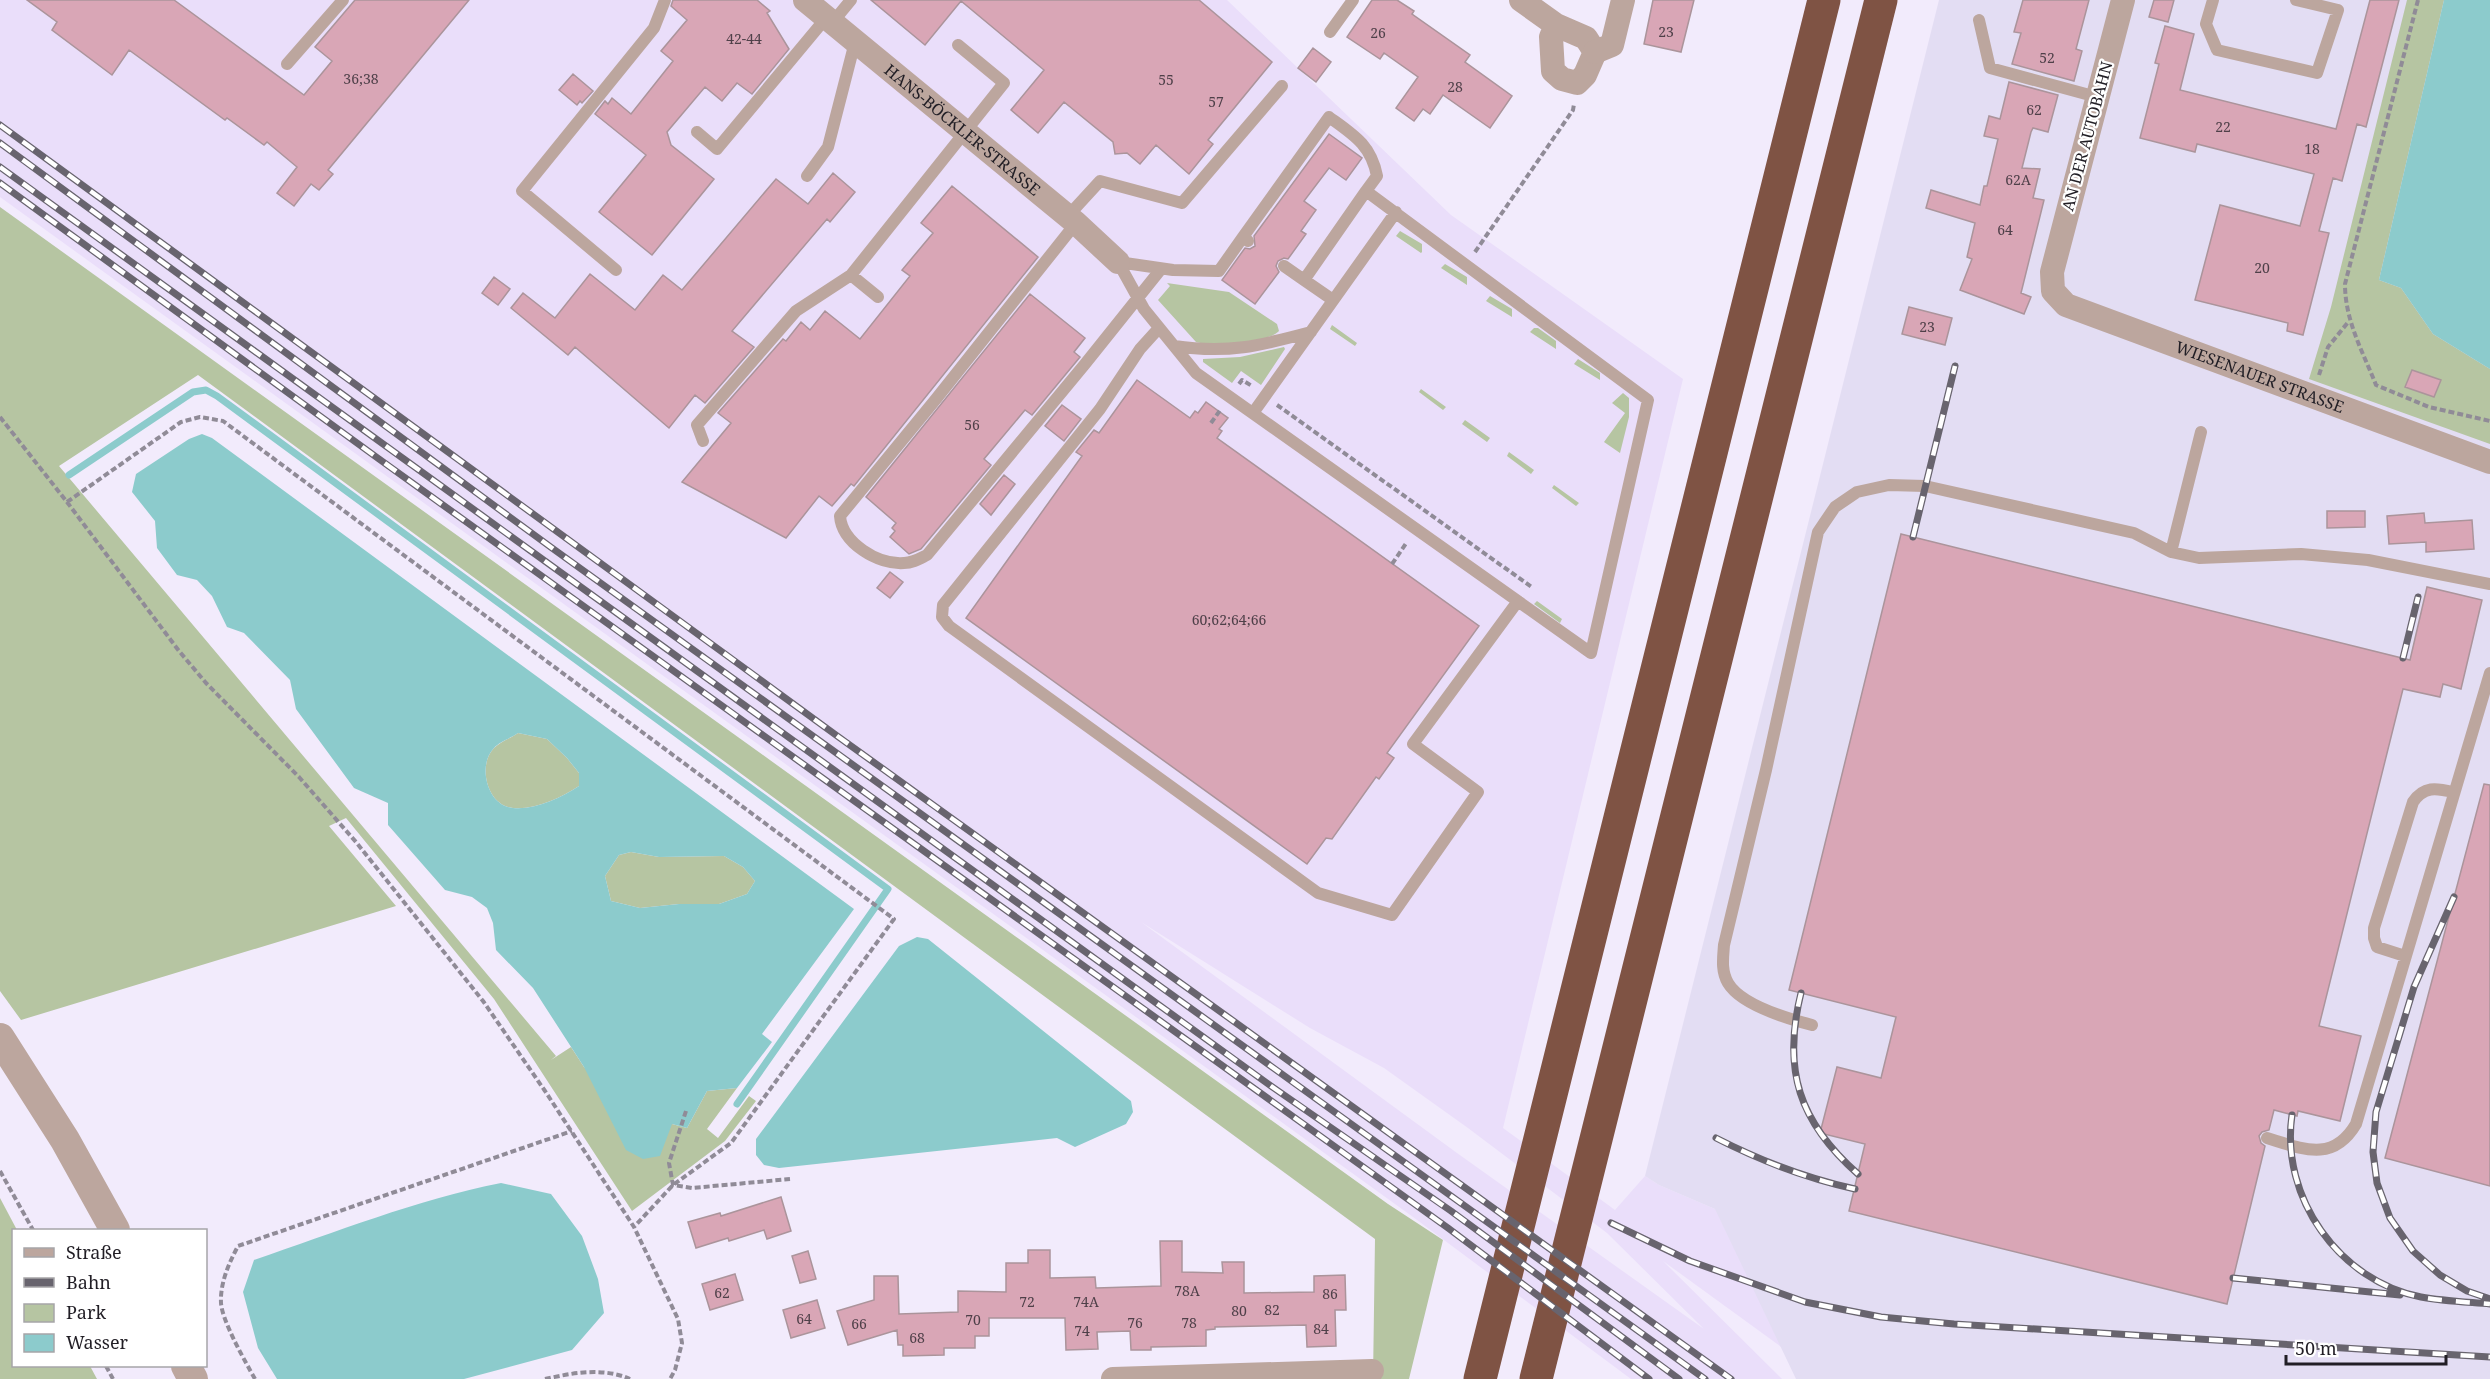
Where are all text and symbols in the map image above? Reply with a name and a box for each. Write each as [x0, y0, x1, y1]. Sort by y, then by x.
house number: 23 [1658, 22, 1674, 41]
house number: 26 [1370, 23, 1386, 42]
house number: 42-44 [726, 29, 762, 48]
house number: 52 [2039, 48, 2055, 67]
street label: HANS-BÖCKLER-STRASSE [880, 59, 1045, 200]
street label: AN DER AUTOBAHN [2056, 59, 2118, 213]
house number: 36;38 [343, 69, 379, 88]
house number: 55 [1158, 70, 1174, 89]
house number: 28 [1447, 77, 1463, 96]
house number: 57 [1208, 92, 1224, 111]
house number: 62 [2026, 100, 2042, 119]
house number: 22 [2215, 117, 2231, 136]
house number: 18 [2304, 139, 2320, 158]
house number: 62A [2005, 170, 2031, 189]
house number: 64 [1997, 220, 2013, 239]
house number: 20 [2254, 258, 2270, 277]
house number: 23 [1919, 317, 1935, 336]
street label: WIESENAUER STRASSE [2173, 336, 2347, 418]
house number: 56 [964, 415, 980, 434]
house number: 60;62;64;66 [1192, 610, 1266, 629]
legend [12, 1229, 207, 1367]
text: Straße [66, 1240, 122, 1264]
text: Bahn [66, 1270, 111, 1294]
house number: 78A [1174, 1281, 1200, 1300]
house number: 62 [714, 1283, 730, 1302]
house number: 86 [1322, 1284, 1338, 1303]
house number: 72 [1019, 1292, 1035, 1311]
house number: 74A [1073, 1292, 1099, 1311]
text: Park [66, 1300, 106, 1324]
house number: 82 [1264, 1300, 1280, 1319]
house number: 80 [1231, 1301, 1247, 1320]
house number: 64 [796, 1309, 812, 1328]
house number: 70 [965, 1310, 981, 1329]
house number: 76 [1127, 1313, 1143, 1332]
house number: 78 [1181, 1313, 1197, 1332]
house number: 66 [851, 1314, 867, 1333]
house number: 84 [1313, 1319, 1329, 1338]
house number: 74 [1074, 1321, 1090, 1340]
house number: 68 [909, 1328, 925, 1347]
scale bar [2286, 1328, 2446, 1366]
text: Wasser [66, 1330, 129, 1354]
text: 50 m [2295, 1336, 2337, 1360]

